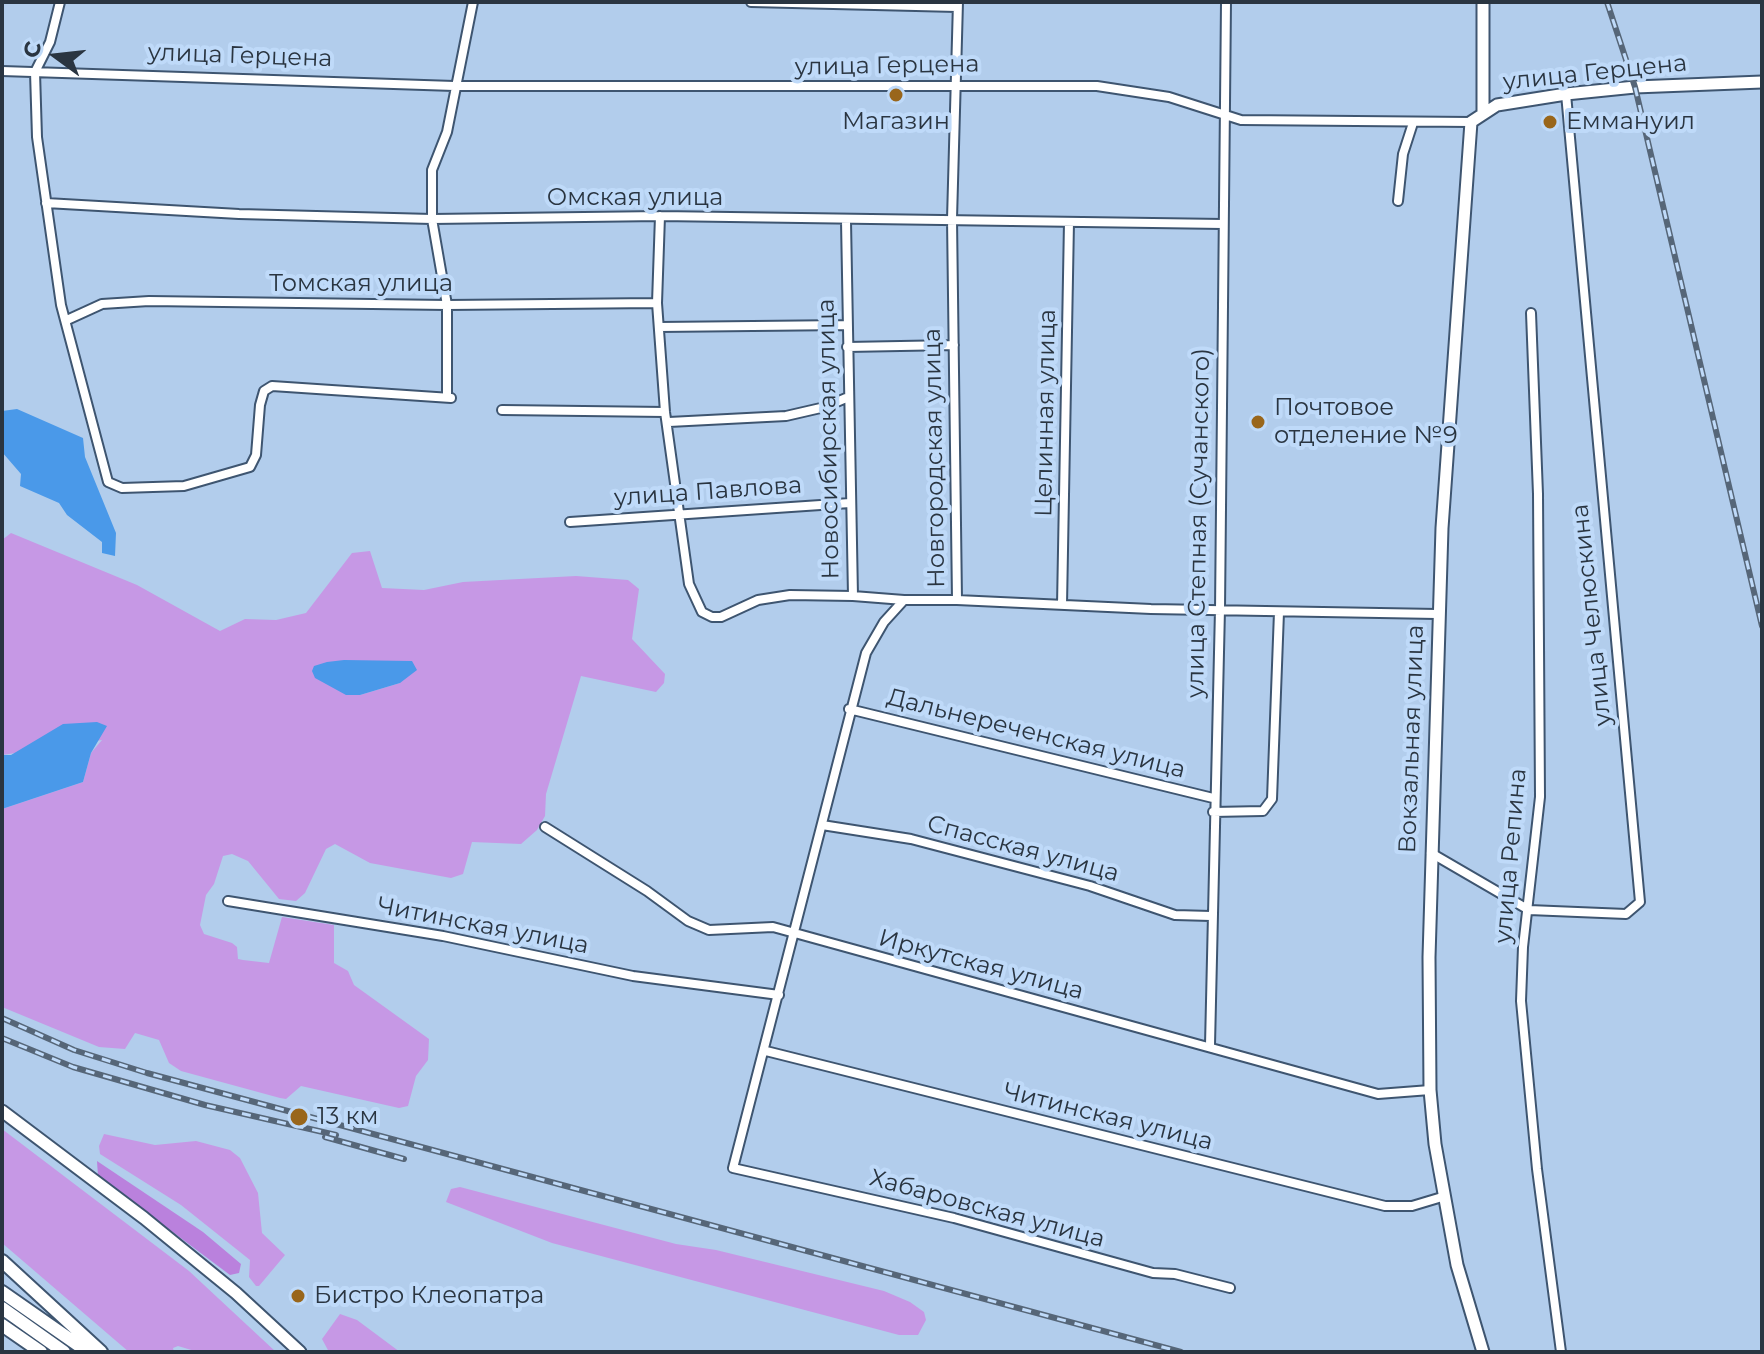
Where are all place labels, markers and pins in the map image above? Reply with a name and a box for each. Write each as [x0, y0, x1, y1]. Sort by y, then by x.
marker: Магазин [887, 86, 905, 104]
place label: Магазин [842, 108, 950, 136]
place label: Еммануил [1566, 108, 1695, 136]
marker: Еммануил [1541, 113, 1559, 131]
place label: Почтовое отделение №9 [1274, 394, 1458, 450]
marker: Почтовое отделение №9 [1249, 413, 1267, 431]
place label: 13 км [317, 1103, 378, 1131]
marker: 13 км [288, 1106, 310, 1128]
place label: Бистро Клеопатра [314, 1282, 544, 1310]
marker: Бистро Клеопатра [289, 1287, 307, 1305]

